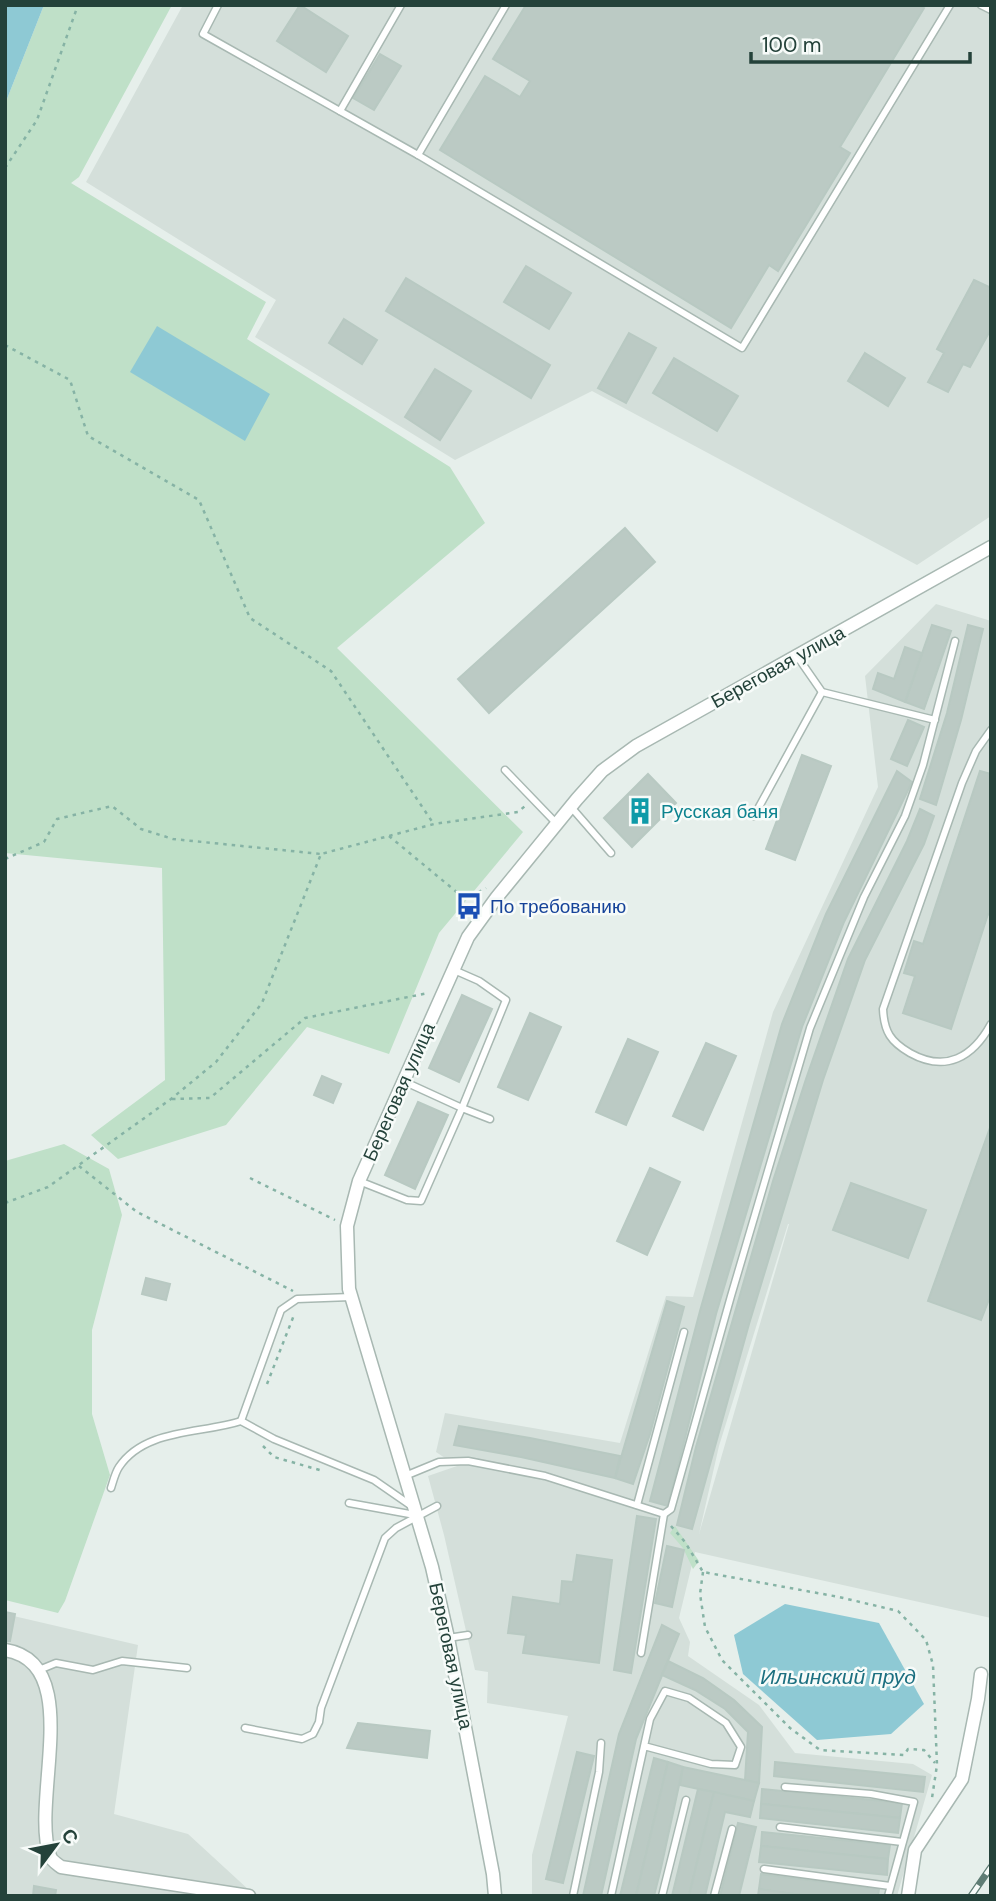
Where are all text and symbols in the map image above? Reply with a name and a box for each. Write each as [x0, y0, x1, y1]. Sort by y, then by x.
scale bar [751, 21, 970, 65]
text: 100 m [762, 31, 822, 59]
street label: Береговая улица [707, 620, 850, 714]
building icon: Русская баня [625, 796, 655, 826]
place label: Русская баня [661, 799, 778, 824]
bus stop icon: По требованию [454, 891, 484, 921]
place label: По требованию [490, 894, 626, 919]
street label: Береговая улица [357, 1018, 441, 1165]
street label: Береговая улица [423, 1580, 479, 1732]
water label: Ильинский пруд [760, 1663, 916, 1691]
north arrow [21, 1810, 91, 1880]
text: С [56, 1824, 84, 1849]

